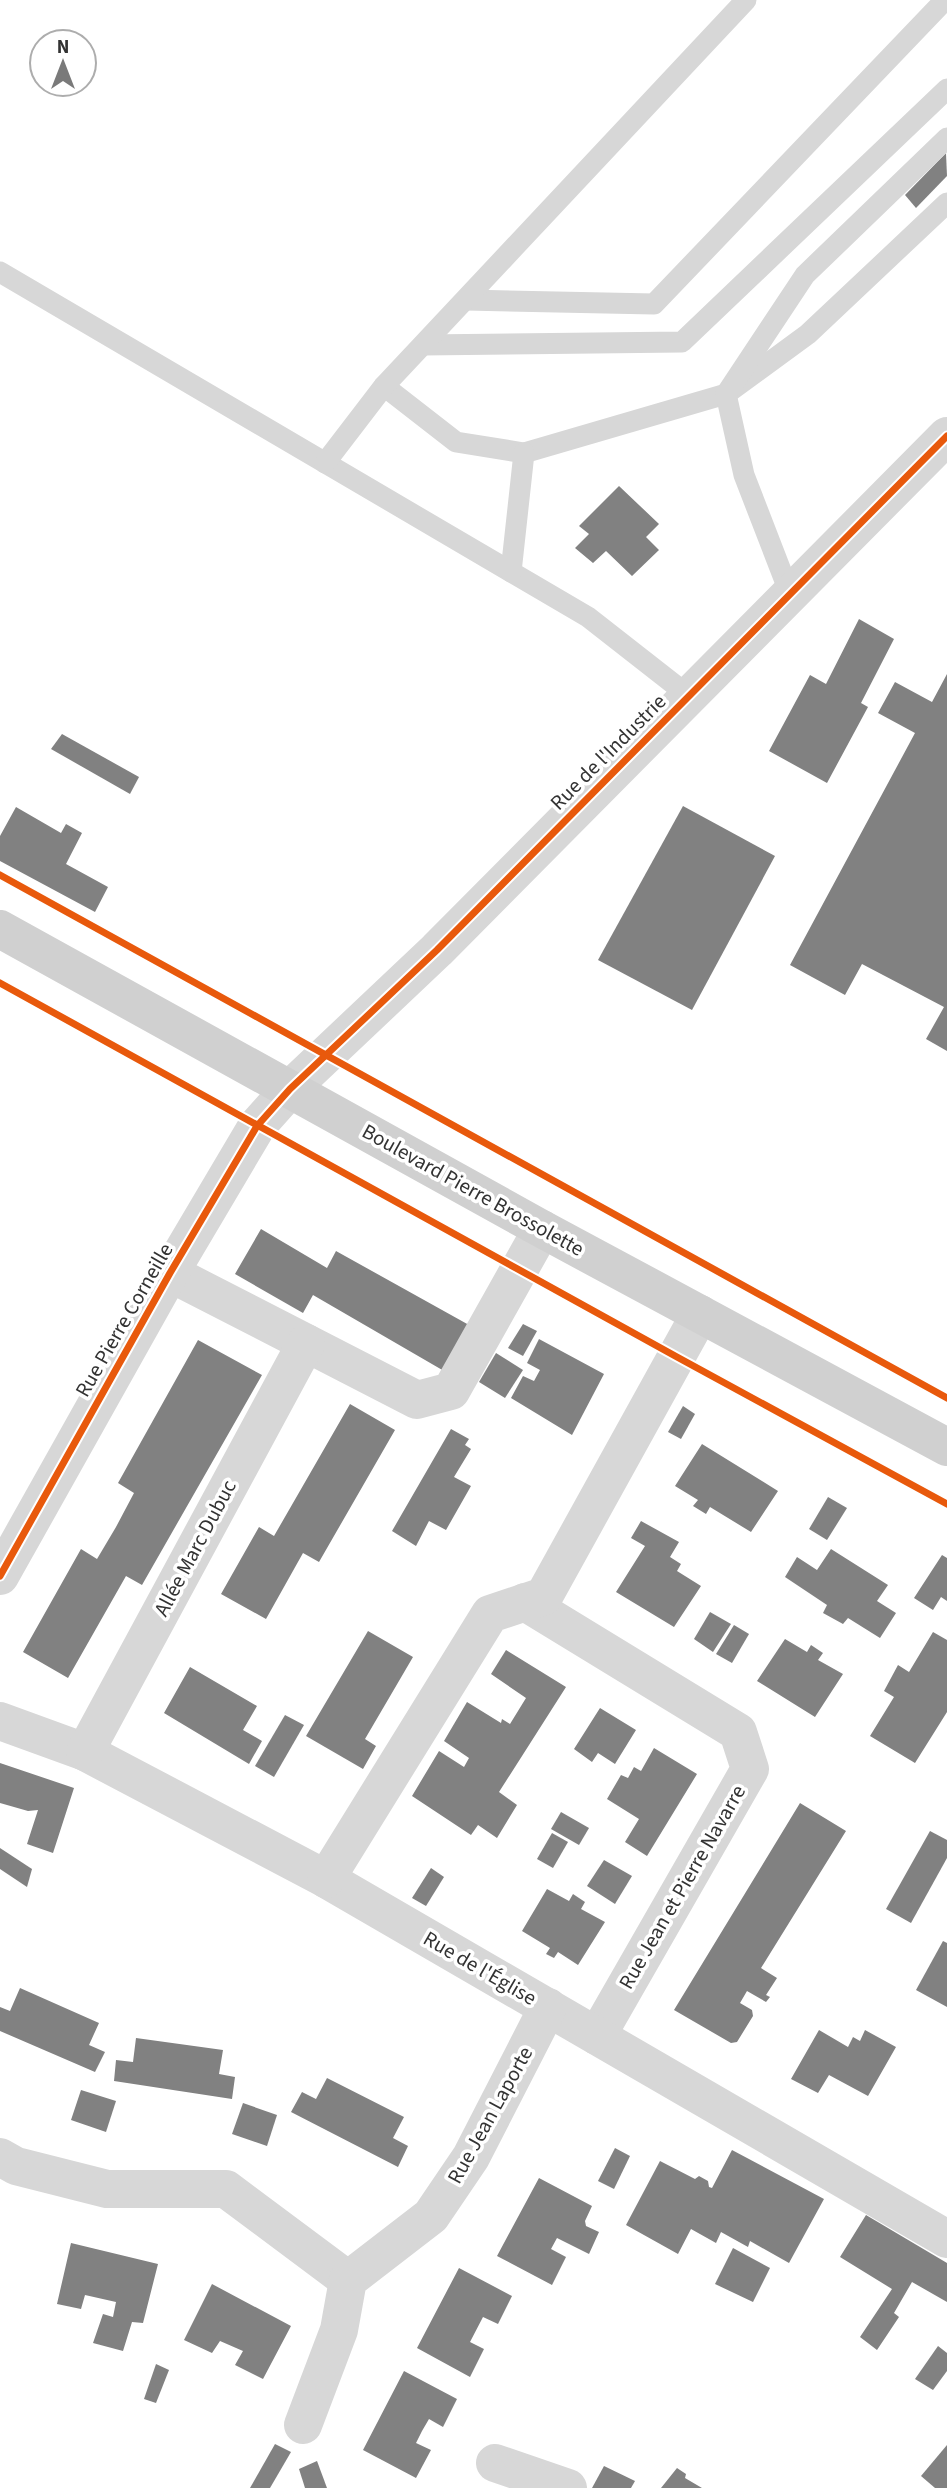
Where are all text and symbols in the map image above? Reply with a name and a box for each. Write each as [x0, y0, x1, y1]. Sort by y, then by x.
north arrow [28, 28, 98, 98]
text: N [57, 34, 69, 61]
street label: Rue de l'Industrie [543, 687, 673, 817]
street label: Boulevard Pierre Brossolette [357, 1116, 589, 1264]
street label: Rue Pierre Corneille [68, 1237, 180, 1403]
street label: Allée Marc Dubuc [146, 1474, 244, 1622]
street label: Rue Jean et Pierre Navarre [611, 1779, 753, 1995]
street label: Rue de l'Église [418, 1923, 542, 2013]
street label: Rue Jean Laporte [440, 2041, 540, 2189]

